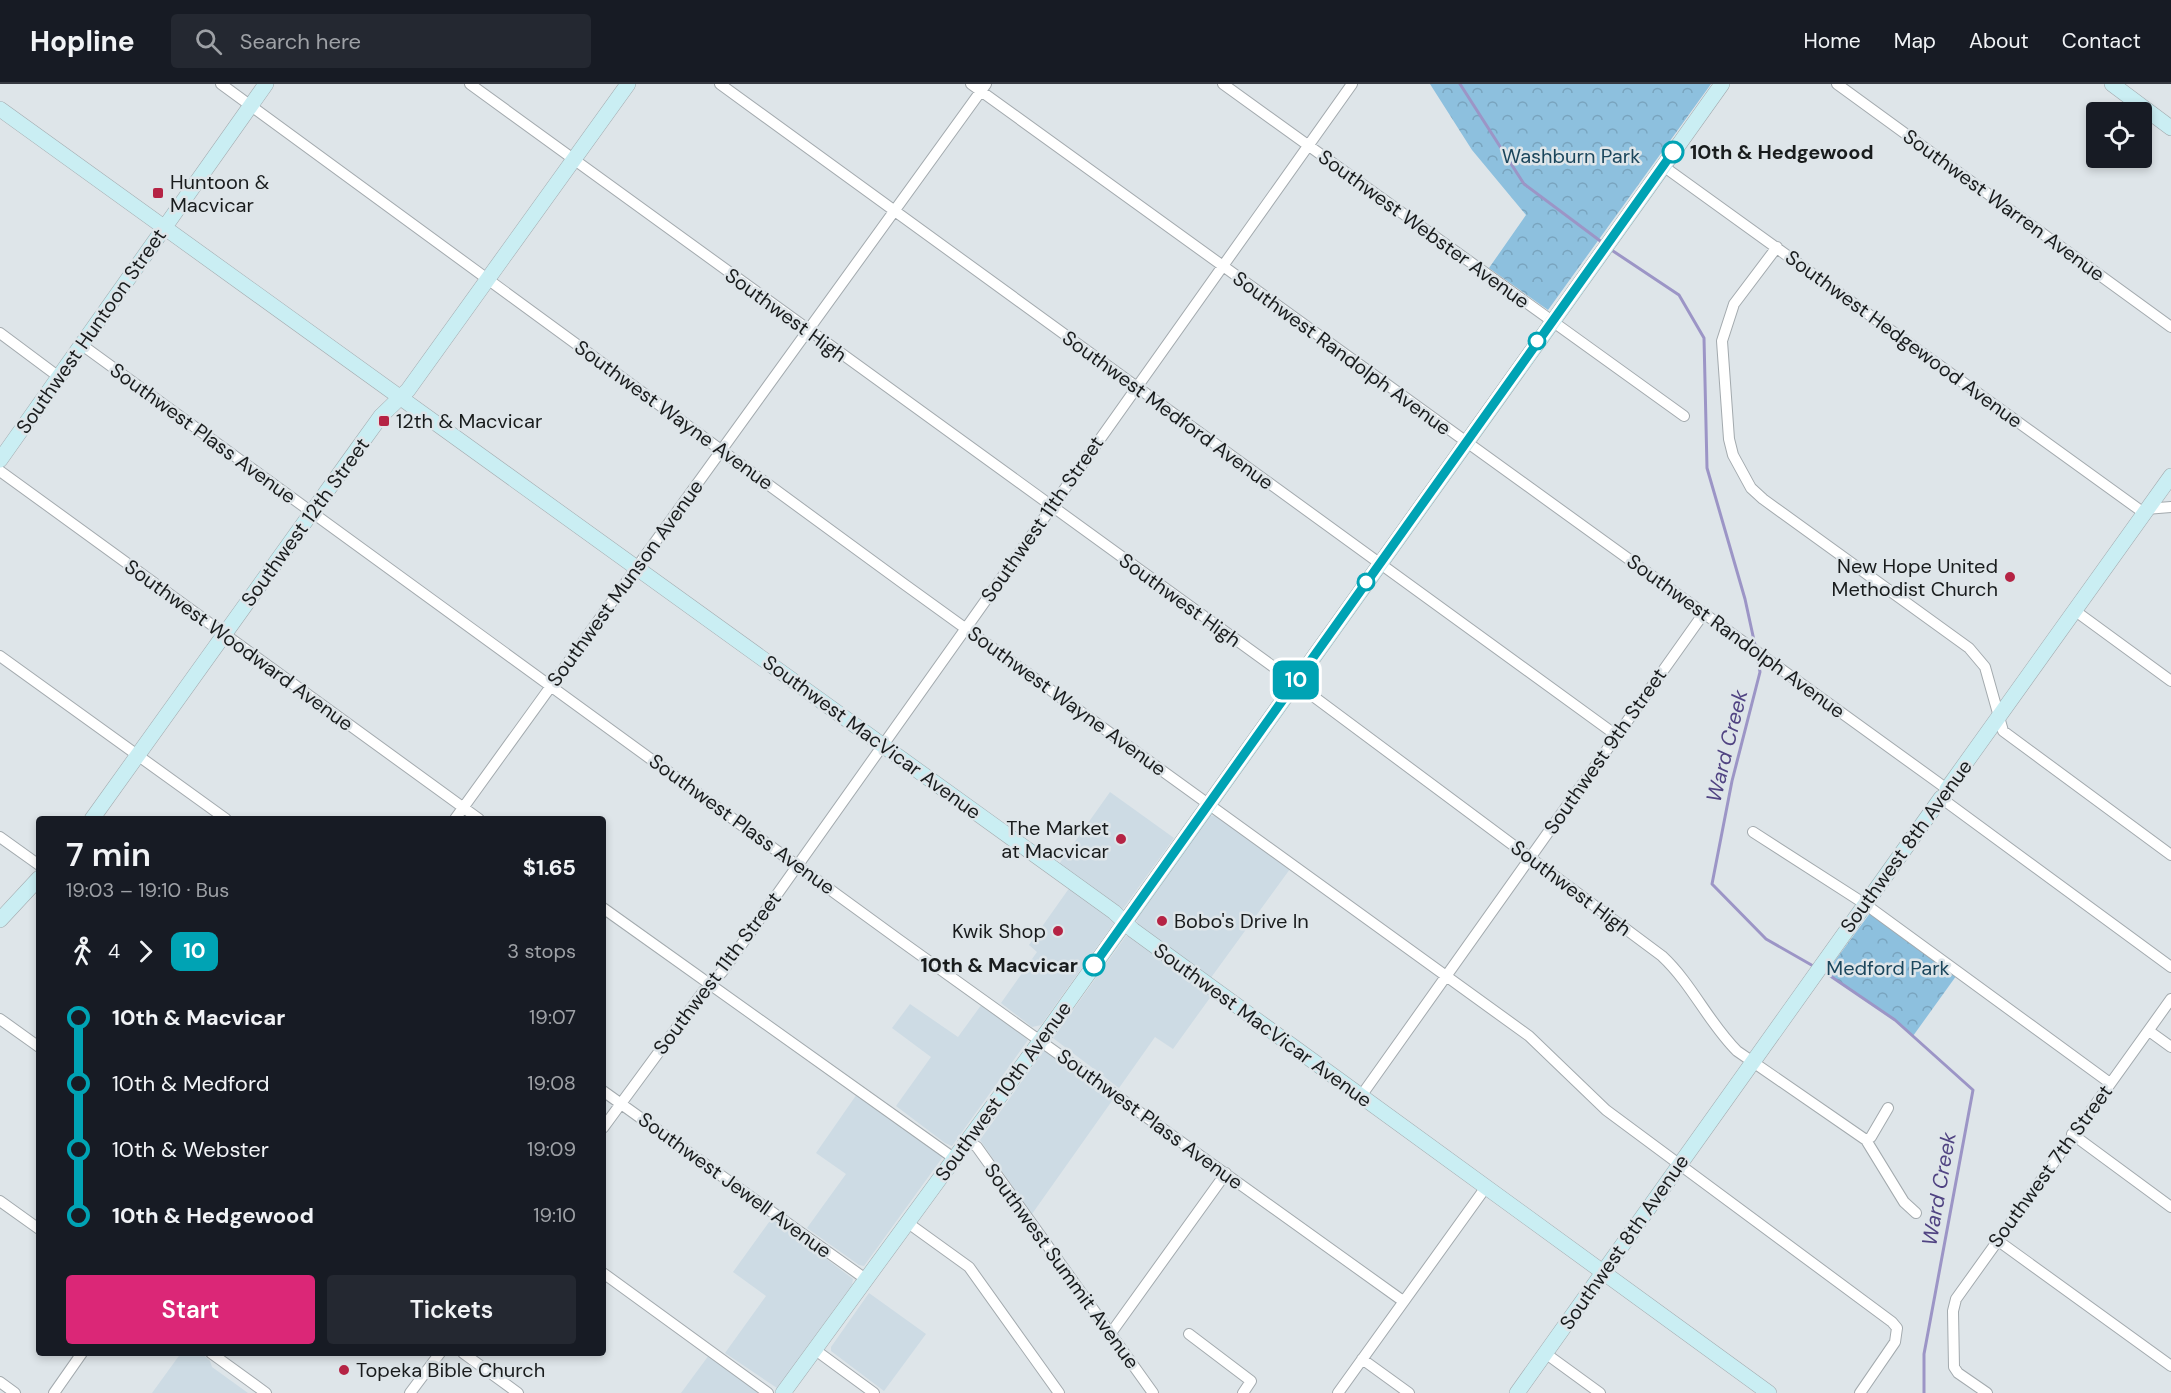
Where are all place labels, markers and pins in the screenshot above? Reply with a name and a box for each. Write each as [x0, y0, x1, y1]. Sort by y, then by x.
place label: 10th & Hedgewood [1690, 139, 1874, 165]
marker: 10th & Hedgewood [1662, 141, 1684, 163]
place label: Huntoon & Macvicar [170, 169, 270, 218]
marker: Huntoon & Macvicar [151, 186, 165, 200]
unlabelled marker [1528, 332, 1546, 350]
place label: 12th & Macvicar [396, 408, 542, 434]
marker: 12th & Macvicar [377, 414, 391, 428]
place label: New Hope United Methodist Church [1832, 553, 1998, 602]
marker: New Hope United Methodist Church [2003, 570, 2017, 584]
unlabelled marker [1357, 573, 1375, 591]
place label: The Market at Macvicar [1001, 815, 1109, 864]
marker: The Market at Macvicar [1114, 832, 1128, 846]
place label: Bobo's Drive In [1174, 908, 1309, 934]
marker: Bobo's Drive In [1155, 914, 1169, 928]
place label: Kwik Shop [952, 918, 1046, 944]
marker: Kwik Shop [1051, 924, 1065, 938]
place label: 10th & Macvicar [921, 952, 1078, 978]
marker: 10th & Macvicar [1083, 954, 1105, 976]
place label: Topeka Bible Church [356, 1357, 545, 1383]
marker: Topeka Bible Church [337, 1363, 351, 1377]

